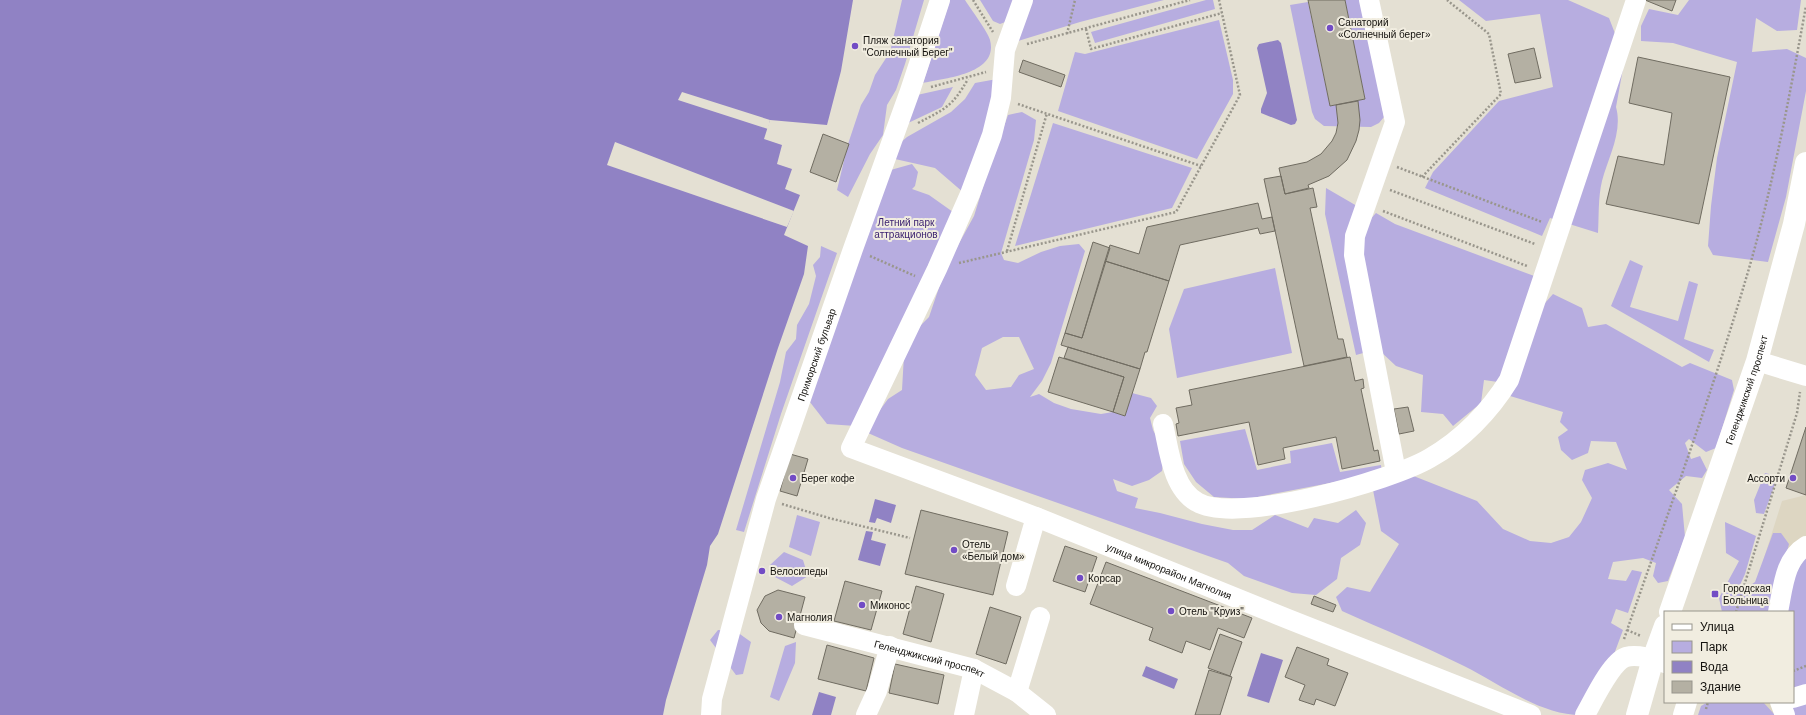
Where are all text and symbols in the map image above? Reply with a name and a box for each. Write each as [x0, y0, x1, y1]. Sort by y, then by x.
place label: Санаторий «Солнечный берег» [1338, 17, 1431, 40]
marker: Санаторий «Солнечный берег» [1325, 23, 1335, 33]
place label: Пляж санатория "Солнечный Берег" [863, 35, 953, 58]
marker: Пляж санатория "Солнечный Берег" [850, 41, 860, 51]
park label: Летний парк аттракционов [874, 217, 938, 240]
street label: Приморский бульвар [795, 306, 838, 402]
street label: Геленджикский проспект [1723, 333, 1769, 446]
marker: Берег кофе [788, 473, 798, 483]
place label: Берег кофе [801, 473, 855, 484]
place label: Ассорти [1747, 473, 1785, 484]
marker: Ассорти [1788, 473, 1798, 483]
place label: Отель «Белый дом» [962, 539, 1025, 562]
street label: улица микрорайон Магнолия [1105, 541, 1233, 601]
marker: Отель «Белый дом» [949, 545, 959, 555]
marker: Велосипеды [757, 566, 767, 576]
place label: Велосипеды [770, 566, 828, 577]
marker: Корсар [1075, 573, 1085, 583]
place label: Корсар [1088, 573, 1122, 584]
place label: Городская Больница [1723, 583, 1771, 606]
marker: Городская Больница [1710, 589, 1720, 599]
marker: Миконос [857, 600, 867, 610]
place label: Миконос [870, 600, 910, 611]
marker: Отель "Круиз" [1166, 606, 1176, 616]
place label: Отель "Круиз" [1179, 606, 1244, 617]
legend [1664, 611, 1794, 703]
marker: Магнолия [774, 612, 784, 622]
place label: Магнолия [787, 612, 832, 623]
text: Улица [1700, 620, 1734, 634]
street label: Геленджикский проспект [873, 638, 987, 680]
text: Парк [1700, 640, 1728, 654]
text: Вода [1700, 660, 1728, 674]
text: Здание [1700, 680, 1741, 694]

